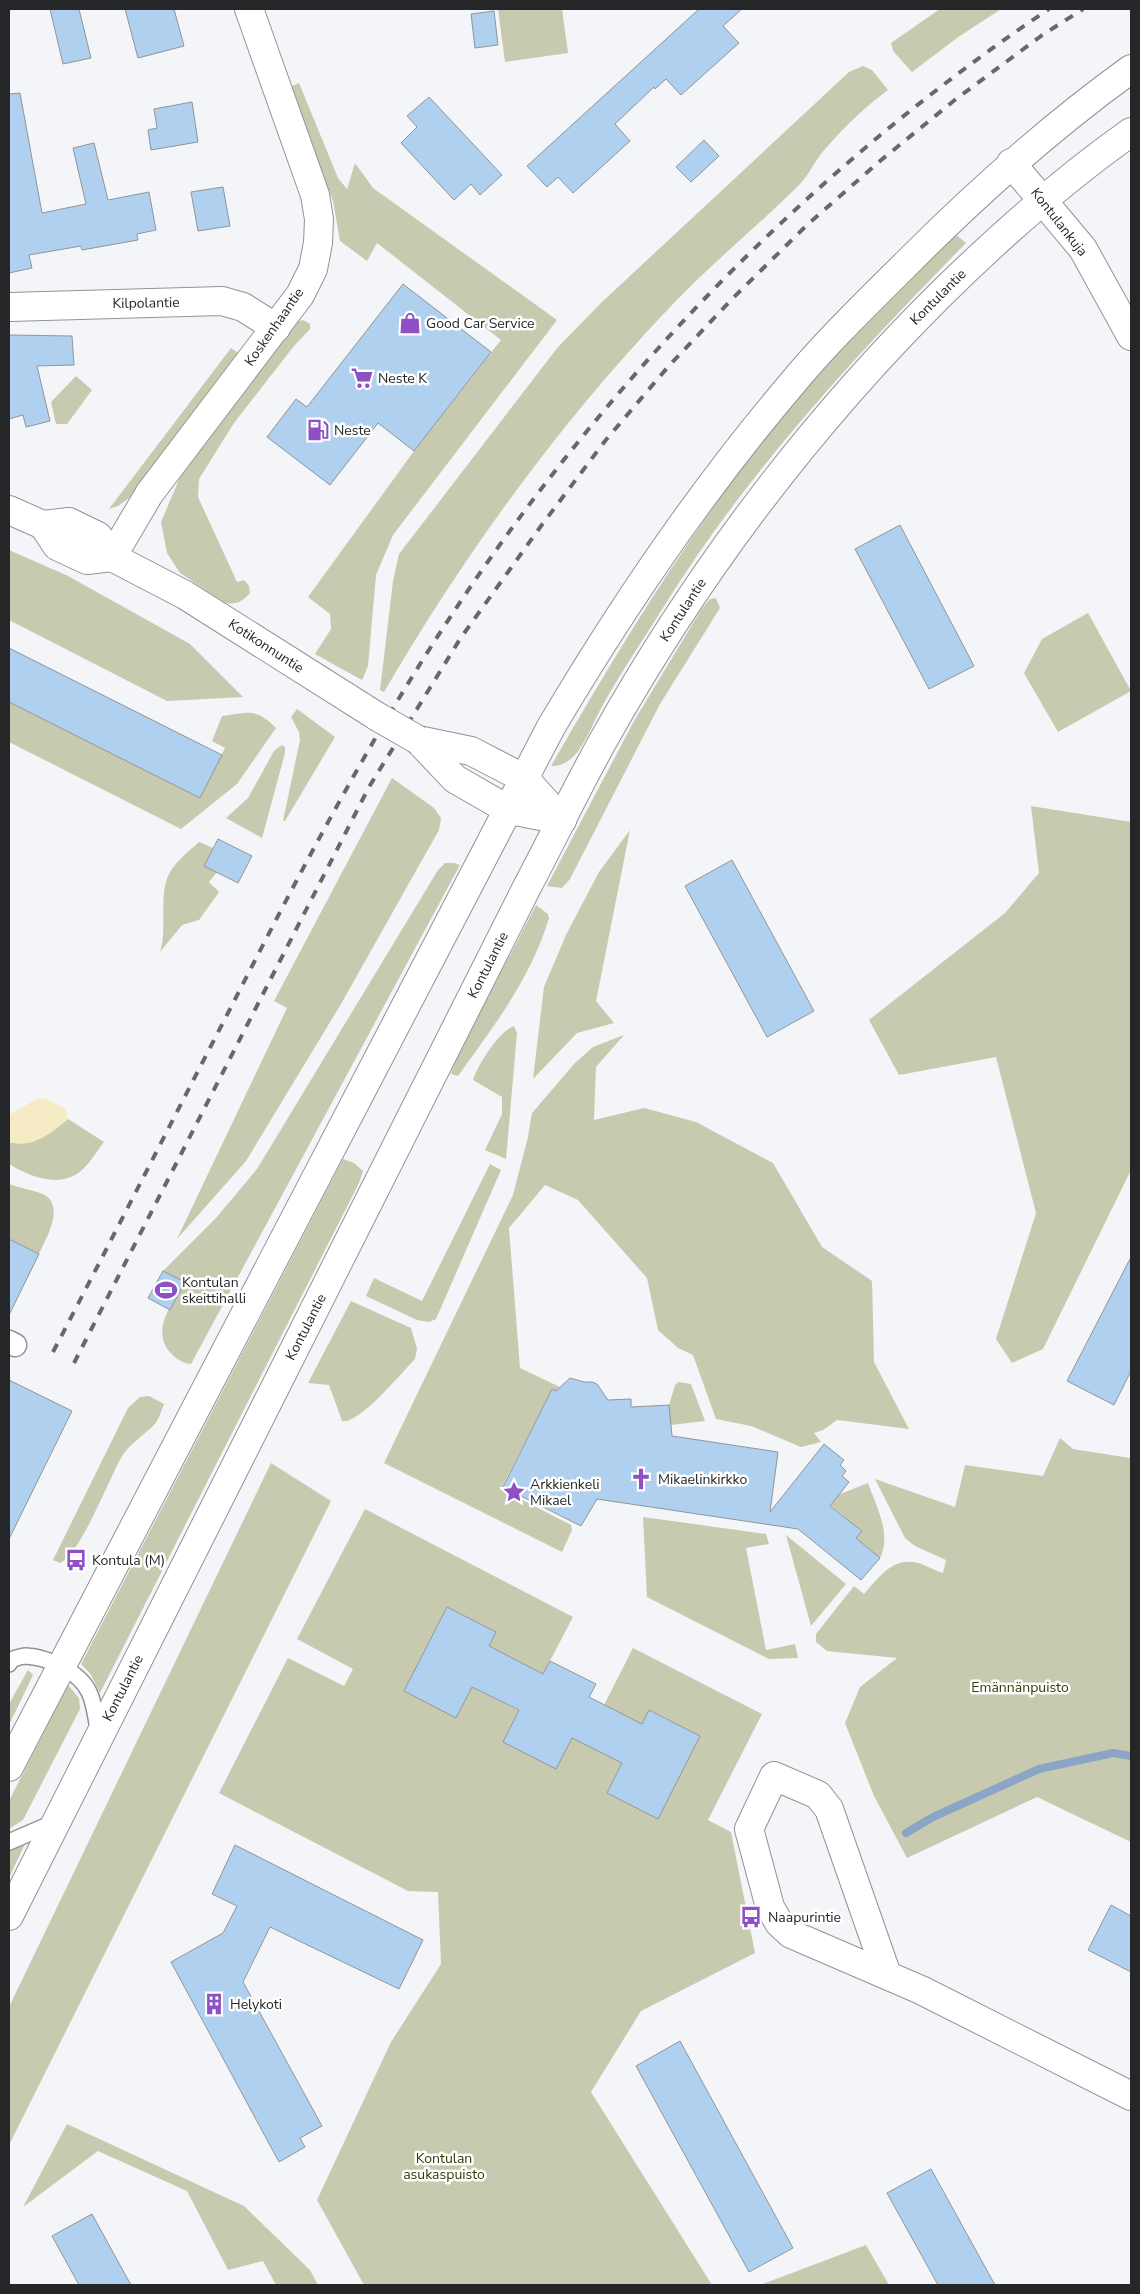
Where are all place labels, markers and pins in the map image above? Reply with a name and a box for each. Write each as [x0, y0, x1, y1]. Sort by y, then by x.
shop icon: Good Car Service [397, 310, 423, 336]
place label: Good Car Service [426, 314, 534, 333]
supermarket icon: Neste K [349, 365, 375, 391]
place label: Neste K [378, 369, 427, 388]
fuel station icon: Neste [305, 417, 331, 443]
place label: Neste [334, 421, 371, 440]
place label: Kontulan skeittihalli [182, 1273, 246, 1308]
sports icon: Kontulan skeittihalli [153, 1277, 179, 1303]
church icon: Mikaelinkirkko [628, 1466, 654, 1492]
place label: Mikaelinkirkko [658, 1470, 747, 1489]
place label: Arkkienkeli Mikael [530, 1475, 600, 1510]
place icon: Arkkienkeli Mikael [501, 1479, 527, 1505]
bus stop icon: Kontula (M) [63, 1547, 89, 1573]
place label: Kontula (M) [92, 1551, 165, 1570]
bus stop icon: Naapurintie [738, 1904, 764, 1930]
place label: Naapurintie [768, 1908, 841, 1927]
building icon: Helykoti [201, 1991, 227, 2017]
place label: Helykoti [230, 1995, 282, 2014]

